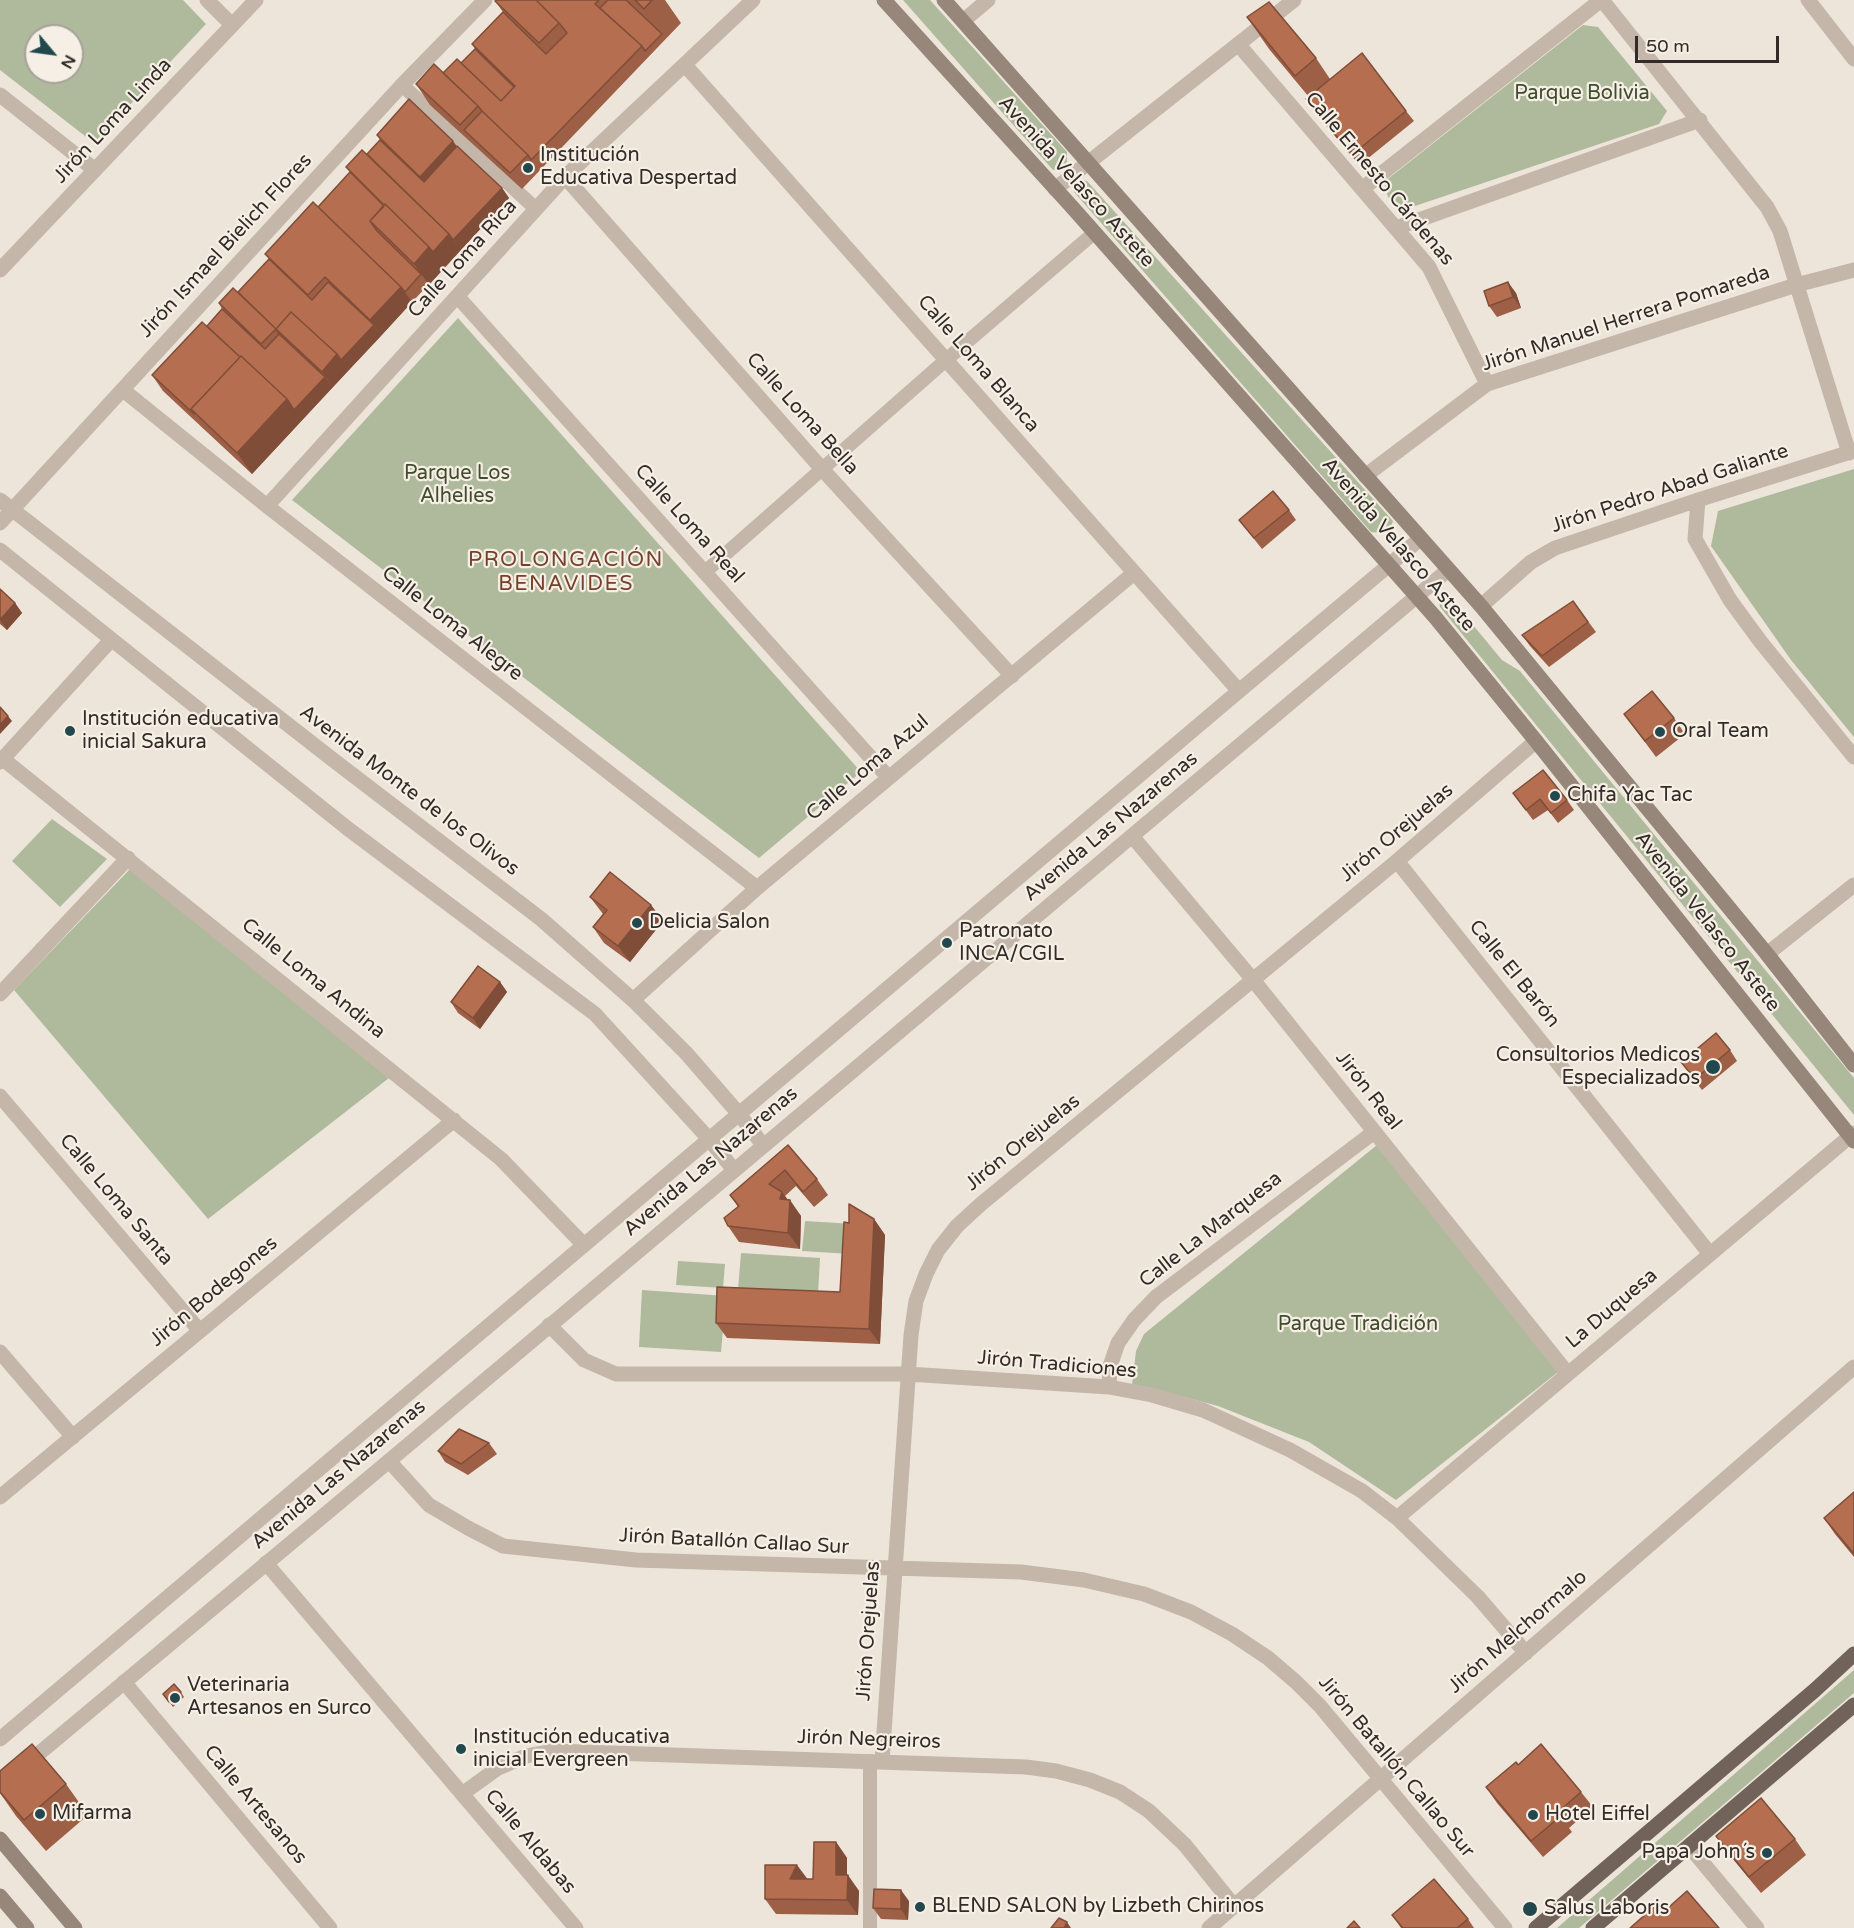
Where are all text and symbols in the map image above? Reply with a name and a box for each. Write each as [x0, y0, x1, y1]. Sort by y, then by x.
north arrow [24, 24, 84, 84]
scale bar [1638, 24, 1782, 62]
text: 50 m [1646, 35, 1690, 57]
text: N [56, 51, 80, 72]
street label: Jirón Loma Linda [49, 53, 177, 189]
park label: Parque Bolivia [1514, 82, 1650, 106]
street label: Calle Ernesto Cárdenas [1299, 87, 1459, 271]
street label: Avenida Velasco Astete [993, 91, 1159, 273]
place label: Institución Educativa Despertad [540, 144, 737, 191]
street label: Jirón Ismael Bielich Flores [134, 149, 318, 343]
marker: Institución Educativa Despertad [521, 161, 535, 175]
street label: Calle Loma Rica [403, 195, 523, 323]
street label: Jirón Manuel Herrera Pomareda [1479, 261, 1773, 377]
street label: Calle Loma Blanca [912, 290, 1044, 438]
street label: Calle Loma Bella [741, 348, 863, 480]
street label: Jirón Pedro Abad Galiante [1548, 439, 1792, 539]
street label: Avenida Velasco Astete [1316, 453, 1480, 637]
street label: Calle Loma Real [629, 460, 749, 588]
park label: Parque Los Alhelies [404, 462, 510, 509]
district label: PROLONGACIÓN BENAVIDES [468, 547, 664, 597]
street label: Calle Loma Alegre [377, 561, 527, 687]
street label: Avenida Monte de los Olivos [294, 701, 524, 881]
place label: Institución educativa inicial Sakura [82, 708, 279, 755]
street label: Calle Loma Azul [802, 710, 934, 826]
place label: Oral Team [1672, 720, 1769, 744]
marker: Institución educativa inicial Sakura [63, 724, 77, 738]
marker: Oral Team [1653, 725, 1667, 739]
street label: Avenida Las Nazarenas [1019, 747, 1203, 907]
street label: Jirón Orejuelas [1336, 779, 1458, 887]
place label: Chifa Yac Tac [1567, 784, 1693, 808]
marker: Chifa Yac Tac [1548, 789, 1562, 803]
street label: Avenida Velasco Astete [1629, 827, 1785, 1017]
place label: Delicia Salon [649, 911, 770, 935]
street label: Calle Loma Andina [236, 914, 390, 1044]
street label: Calle El Barón [1463, 915, 1565, 1033]
marker: Delicia Salon [630, 916, 644, 930]
place label: Patronato INCA/CGIL [959, 920, 1064, 967]
marker: Patronato INCA/CGIL [940, 936, 954, 950]
place label: Consultorios Medicos Especializados [1496, 1044, 1700, 1091]
street label: Jirón Real [1330, 1047, 1406, 1135]
marker: Consultorios Medicos Especializados [1704, 1058, 1722, 1076]
street label: Avenida Las Nazarenas [619, 1082, 803, 1242]
street label: Jirón Orejuelas [961, 1090, 1085, 1196]
street label: Calle Loma Santa [54, 1129, 178, 1271]
street label: Calle La Marquesa [1135, 1167, 1287, 1293]
street label: Jirón Bodegones [145, 1232, 283, 1352]
street label: La Duquesa [1561, 1264, 1663, 1354]
park label: Parque Tradición [1278, 1313, 1438, 1337]
street label: Jirón Tradiciones [976, 1346, 1138, 1384]
street label: Avenida Las Nazarenas [247, 1395, 431, 1555]
street label: Jirón Batallón Callao Sur [618, 1524, 850, 1560]
street label: Jirón Orejuelas [852, 1560, 886, 1702]
street label: Jirón Melchormalo [1444, 1565, 1592, 1699]
street label: Jirón Batallón Callao Sur [1313, 1671, 1479, 1863]
place label: Veterinaria Artesanos en Surco [187, 1674, 371, 1721]
marker: Veterinaria Artesanos en Surco [168, 1691, 182, 1705]
street label: Jirón Negreiros [797, 1725, 941, 1755]
place label: Institución educativa inicial Evergreen [473, 1726, 670, 1773]
street label: Calle Artesanos [198, 1741, 312, 1869]
marker: Institución educativa inicial Evergreen [454, 1742, 468, 1756]
street label: Calle Aldabas [479, 1785, 581, 1899]
place label: Mifarma [52, 1802, 132, 1826]
place label: Hotel Eiffel [1545, 1803, 1650, 1827]
marker: Mifarma [33, 1807, 47, 1821]
marker: Hotel Eiffel [1526, 1808, 1540, 1822]
place label: Papa John´s [1642, 1841, 1755, 1865]
marker: Papa John´s [1760, 1846, 1774, 1860]
place label: BLEND SALON by Lizbeth Chirinos [932, 1895, 1264, 1919]
place label: Salus Laboris [1544, 1897, 1669, 1921]
marker: BLEND SALON by Lizbeth Chirinos [913, 1900, 927, 1914]
marker: Salus Laboris [1521, 1900, 1539, 1918]

